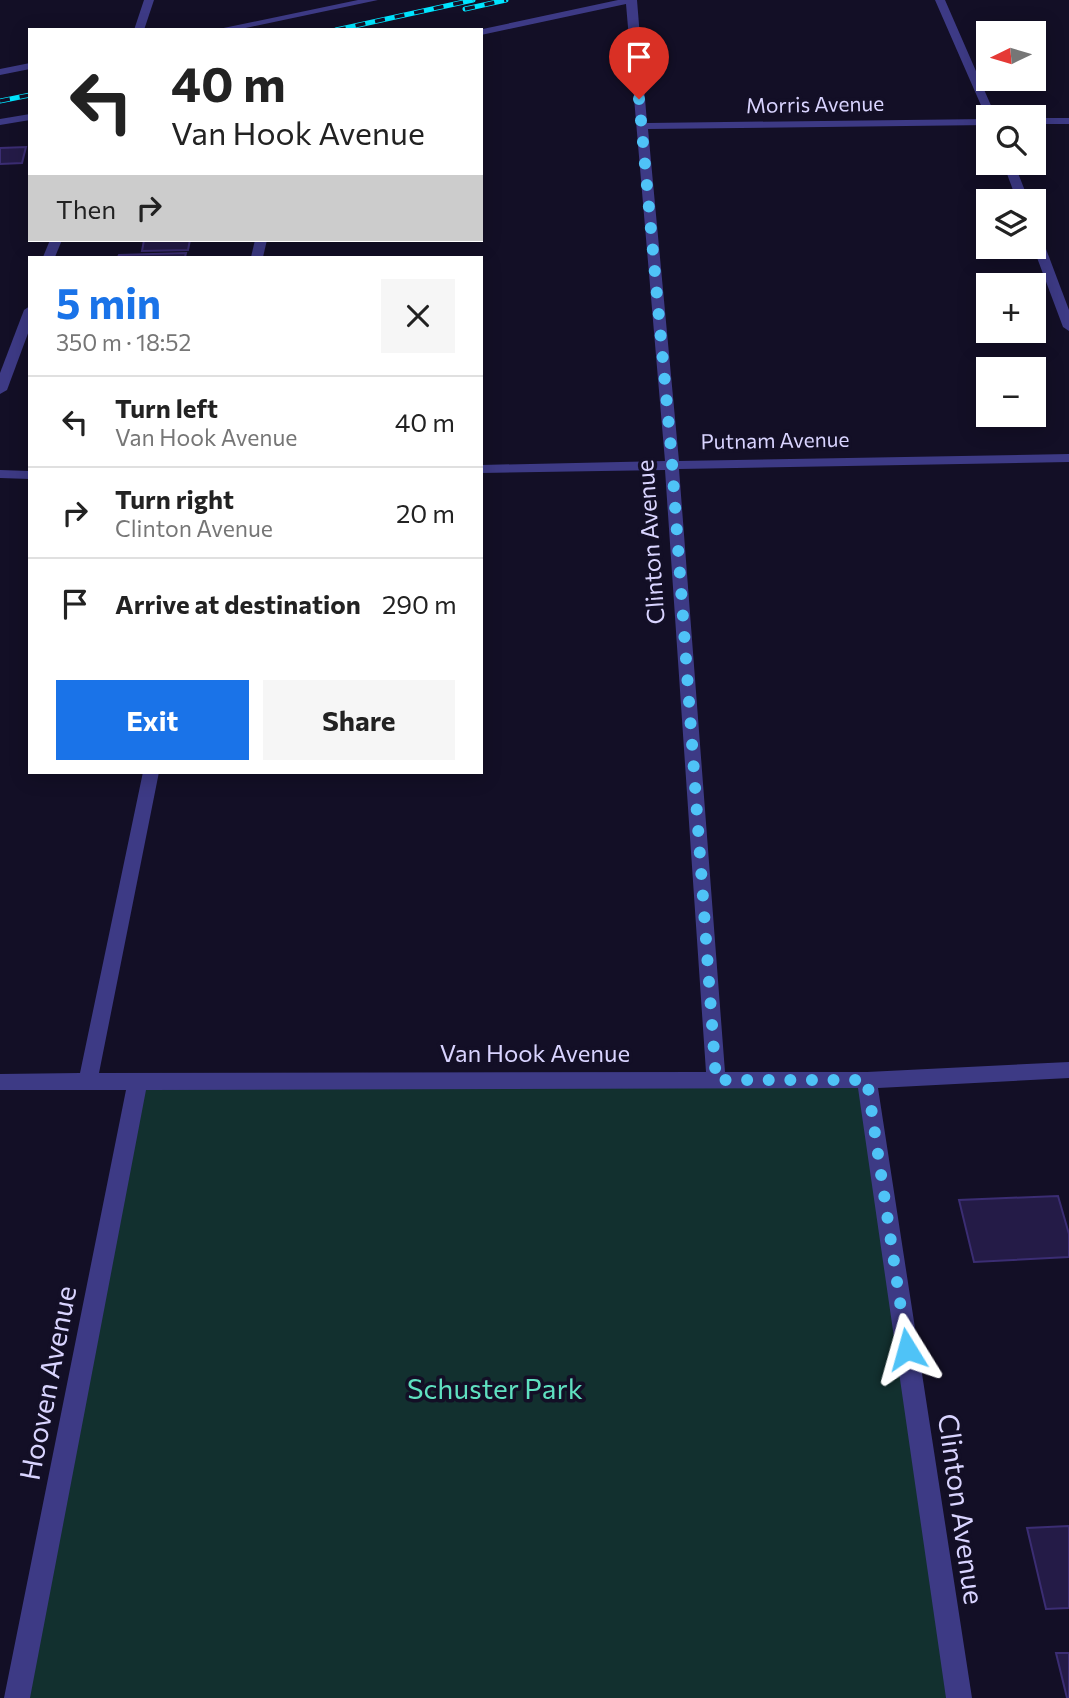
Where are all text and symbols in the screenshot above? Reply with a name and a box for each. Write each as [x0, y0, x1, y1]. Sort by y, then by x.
north arrow [976, 21, 1046, 91]
map controls [976, 21, 1046, 427]
pin [609, 27, 669, 99]
icon: arrive [620, 38, 658, 76]
text: 40 m [171, 52, 286, 112]
icon: left [56, 56, 147, 147]
street label: Morris Avenue [746, 90, 884, 117]
button: search [976, 105, 1046, 175]
text: Van Hook Avenue [171, 112, 425, 152]
icon: right [130, 189, 168, 227]
button: layers [976, 189, 1046, 259]
text: Then [56, 193, 116, 224]
button: + [976, 273, 1046, 343]
text: 5 min [56, 276, 161, 328]
button: close [381, 279, 455, 353]
text: 350 m · 18:52 [56, 328, 191, 356]
button: − [976, 357, 1046, 427]
text: Turn left [115, 392, 218, 423]
icon: left [56, 403, 94, 441]
text: 40 m [395, 406, 455, 437]
text: Van Hook Avenue [115, 423, 297, 451]
street label: Putnam Avenue [700, 426, 850, 453]
street label: Clinton Avenue [629, 459, 670, 625]
text: Turn right [115, 483, 234, 514]
icon: right [56, 494, 94, 532]
text: 20 m [396, 497, 455, 528]
text: Clinton Avenue [115, 514, 273, 542]
icon: arrive [56, 585, 94, 623]
text: Arrive at destination [115, 588, 361, 619]
text: 290 m [382, 588, 457, 619]
button: Exit [56, 680, 249, 760]
button: Share [263, 680, 455, 760]
street label: Van Hook Avenue [440, 1038, 630, 1067]
street label: Hooven Avenue [12, 1283, 83, 1483]
position arrow [870, 1312, 944, 1386]
park label: Schuster Park [407, 1371, 583, 1405]
street label: Clinton Avenue [932, 1411, 992, 1606]

